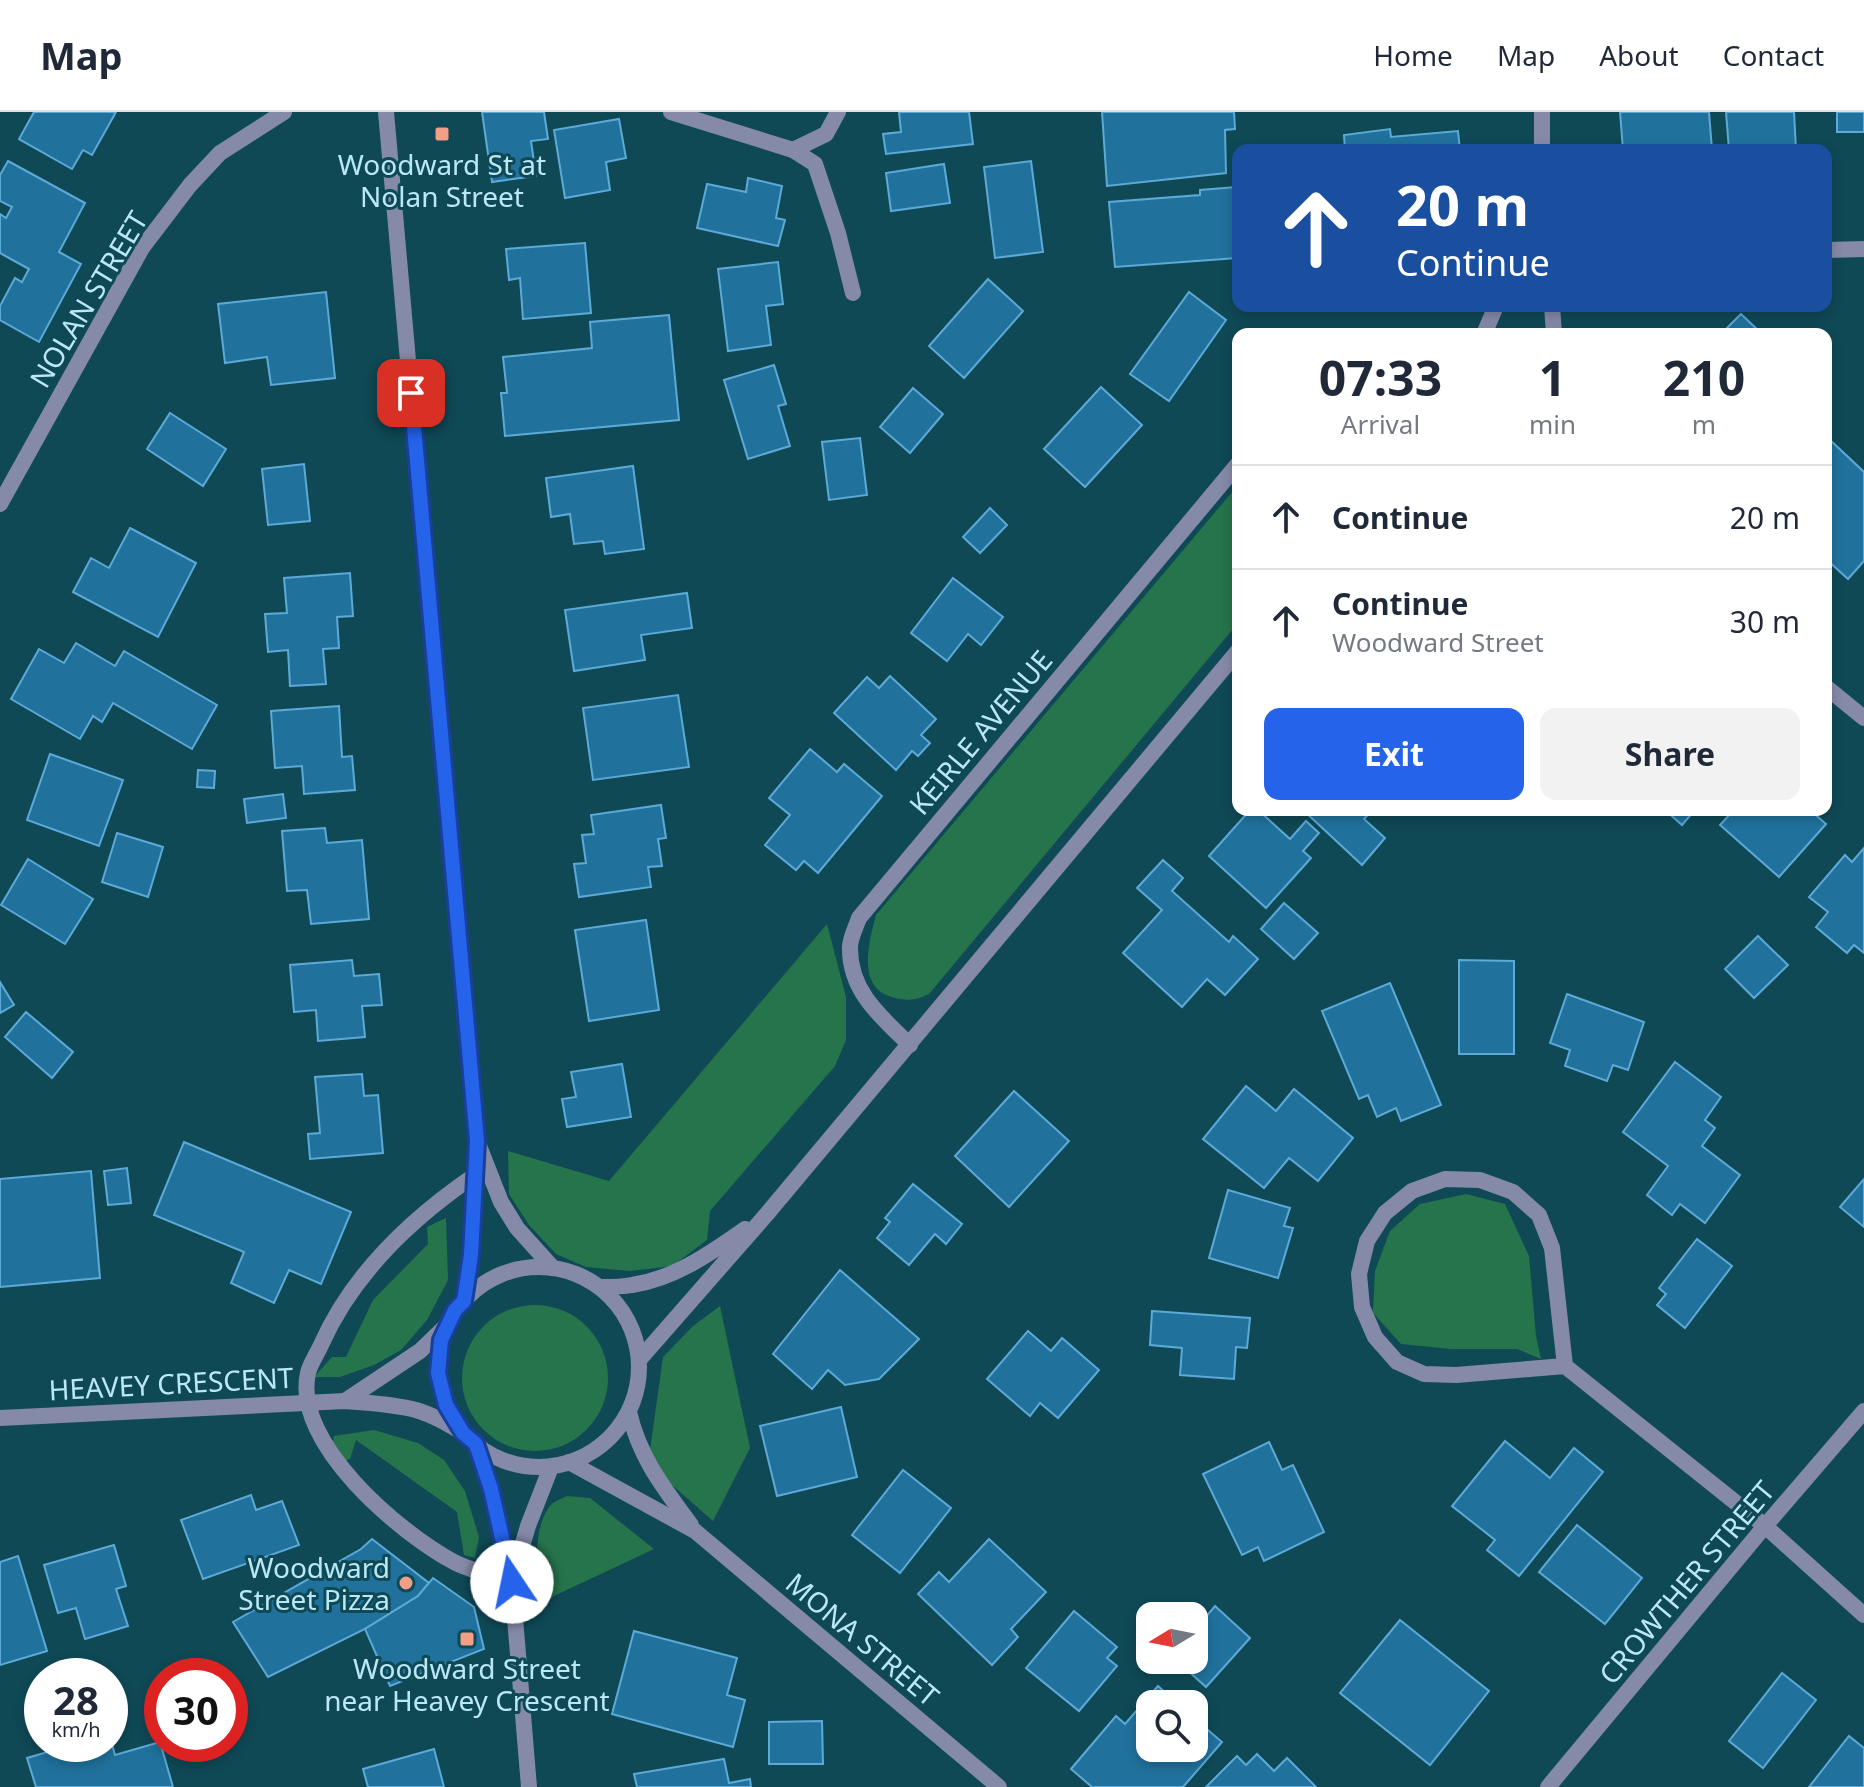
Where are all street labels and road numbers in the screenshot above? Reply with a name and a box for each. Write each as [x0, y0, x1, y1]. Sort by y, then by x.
street label: NOLAN STREET [20, 203, 156, 394]
street label: KEIRLE AVENUE [900, 642, 1060, 822]
street label: HEAVEY CRESCENT [48, 1358, 295, 1408]
street label: CROWTHER STREET [1590, 1472, 1783, 1692]
street label: MONA STREET [778, 1564, 948, 1715]

